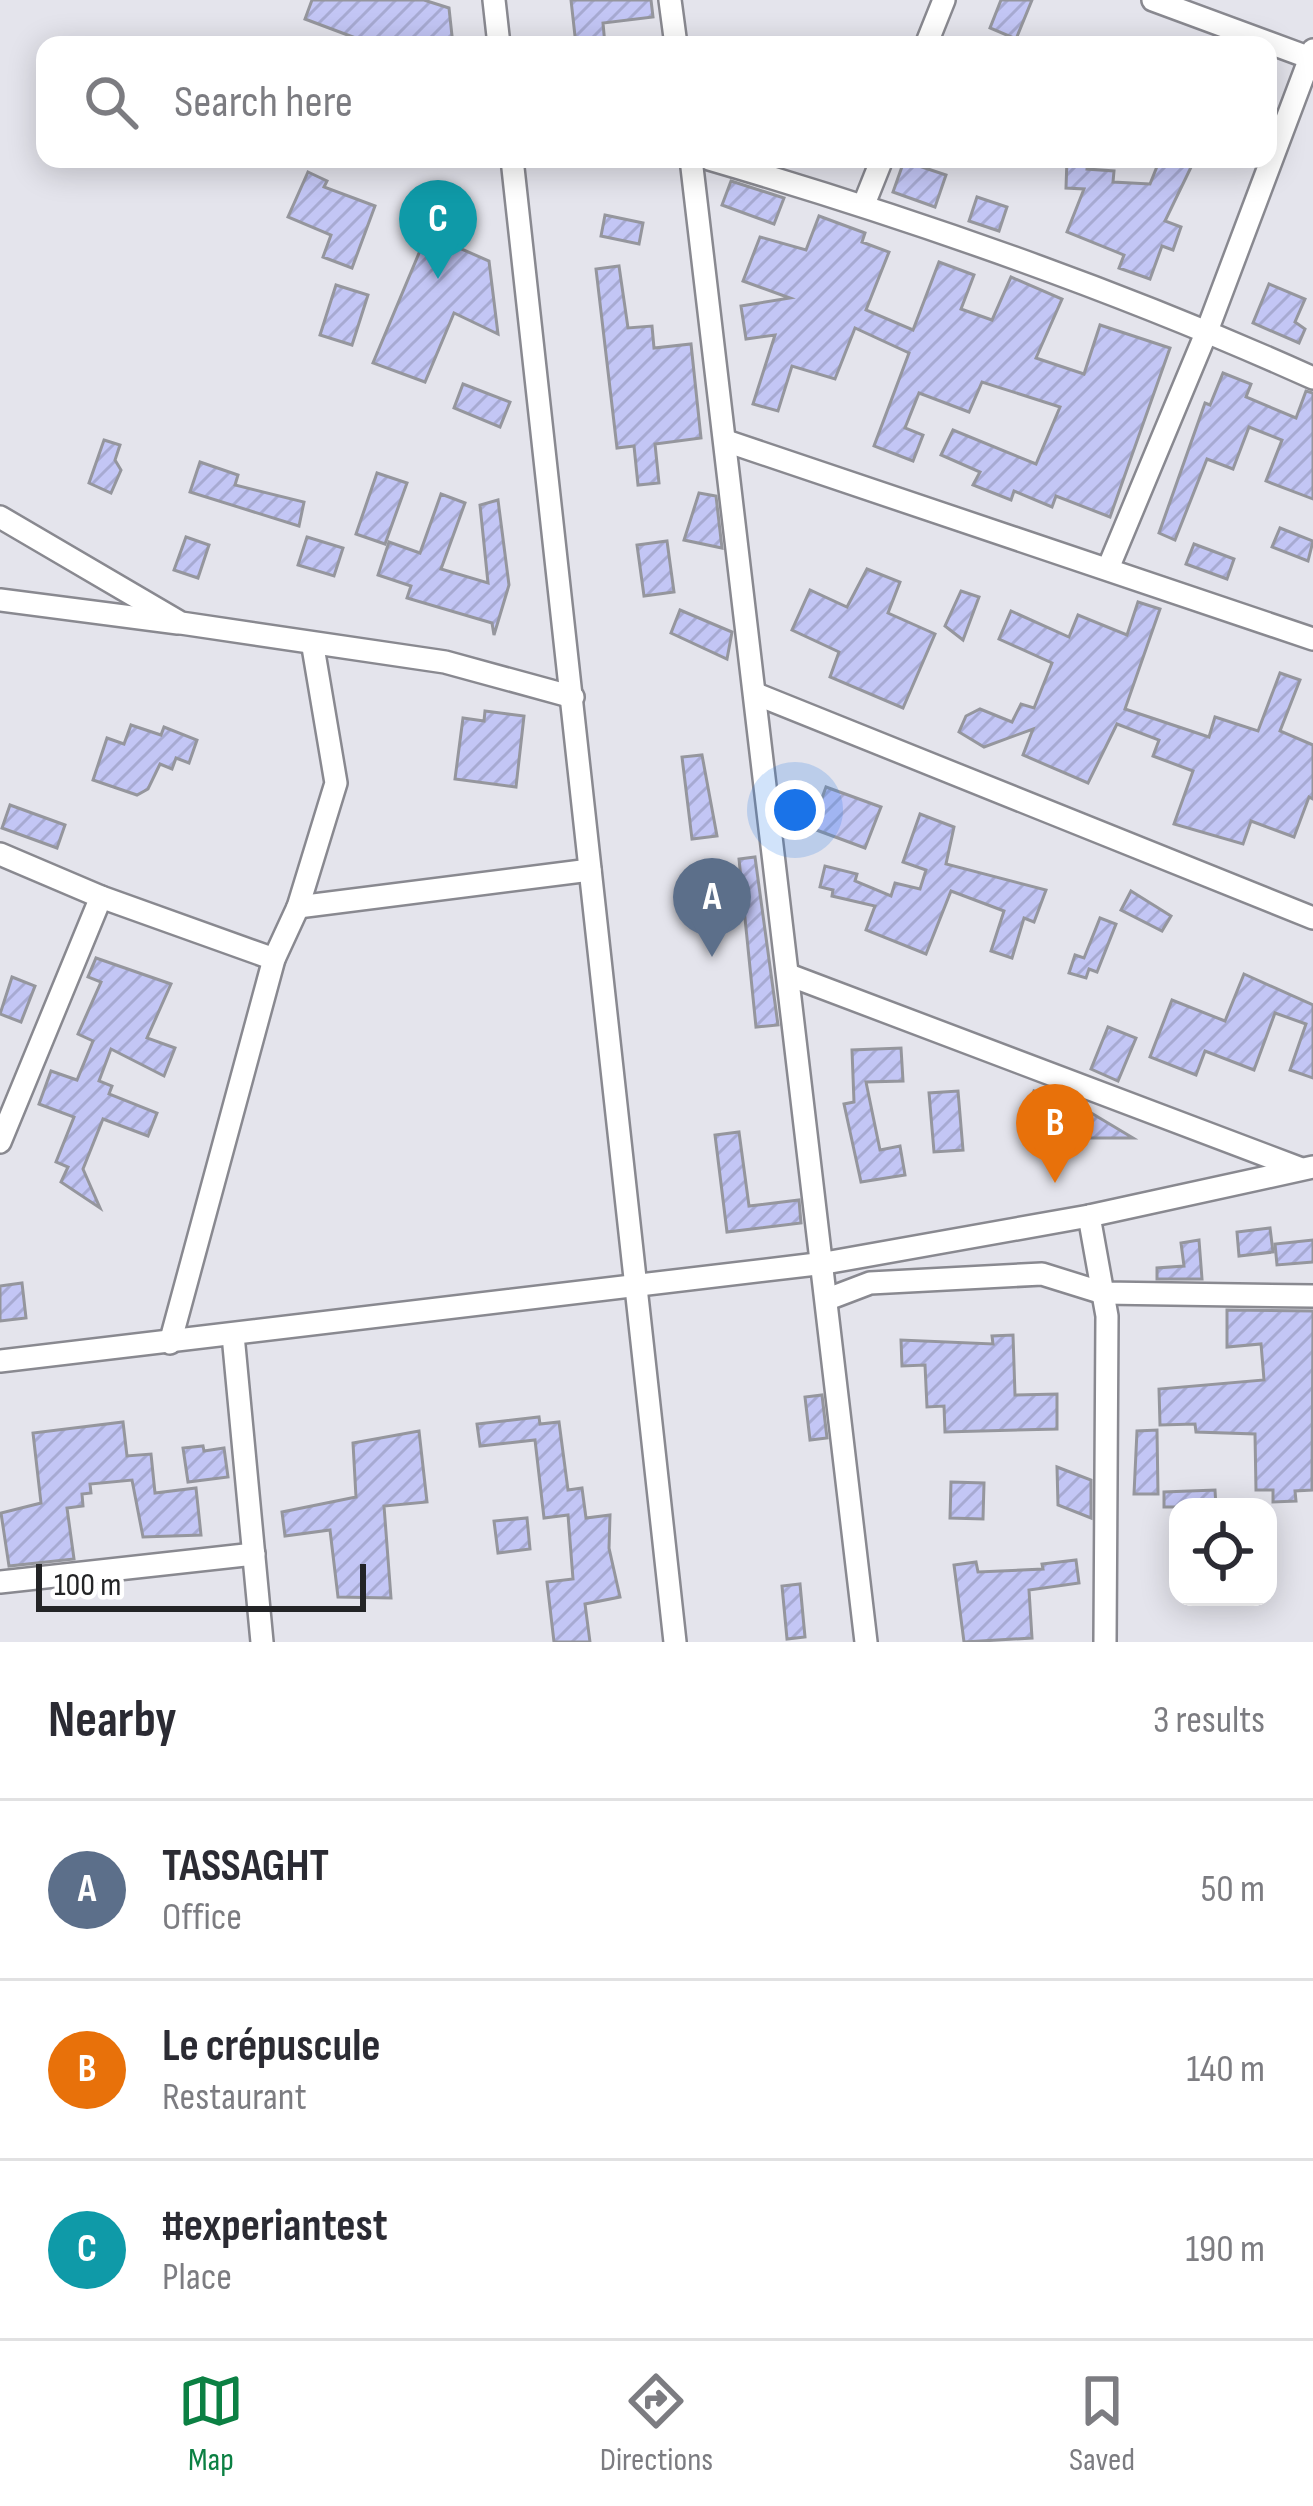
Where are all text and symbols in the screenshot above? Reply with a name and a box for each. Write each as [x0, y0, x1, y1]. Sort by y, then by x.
search box [36, 36, 1277, 168]
icon: search [78, 69, 144, 135]
text: Search here [174, 75, 353, 130]
pin: C [399, 180, 477, 279]
your location [765, 780, 825, 840]
pin: A [673, 858, 751, 957]
pin: B [1016, 1084, 1094, 1183]
map controls [1169, 1498, 1277, 1606]
button: locate [1169, 1498, 1277, 1606]
scale bar [36, 1558, 366, 1611]
text: 100 m [54, 1565, 121, 1605]
text: Nearby [48, 1690, 177, 1751]
text: 3 results [1153, 1697, 1265, 1744]
text: TASSAGHT [162, 1839, 329, 1894]
text: A [78, 1866, 96, 1913]
text: 50 m [1201, 1866, 1265, 1913]
text: Office [162, 1894, 242, 1941]
text: Le crépuscule [162, 2019, 381, 2074]
text: B [78, 2046, 96, 2093]
text: 140 m [1186, 2046, 1265, 2093]
text: Restaurant [162, 2074, 307, 2121]
text: #experiantest [162, 2199, 388, 2254]
text: C [77, 2226, 97, 2273]
text: 190 m [1185, 2226, 1265, 2273]
text: Place [162, 2254, 232, 2301]
tab: Map [178, 2368, 244, 2480]
tab: Directions [600, 2368, 713, 2480]
tab: Saved [1069, 2368, 1135, 2480]

